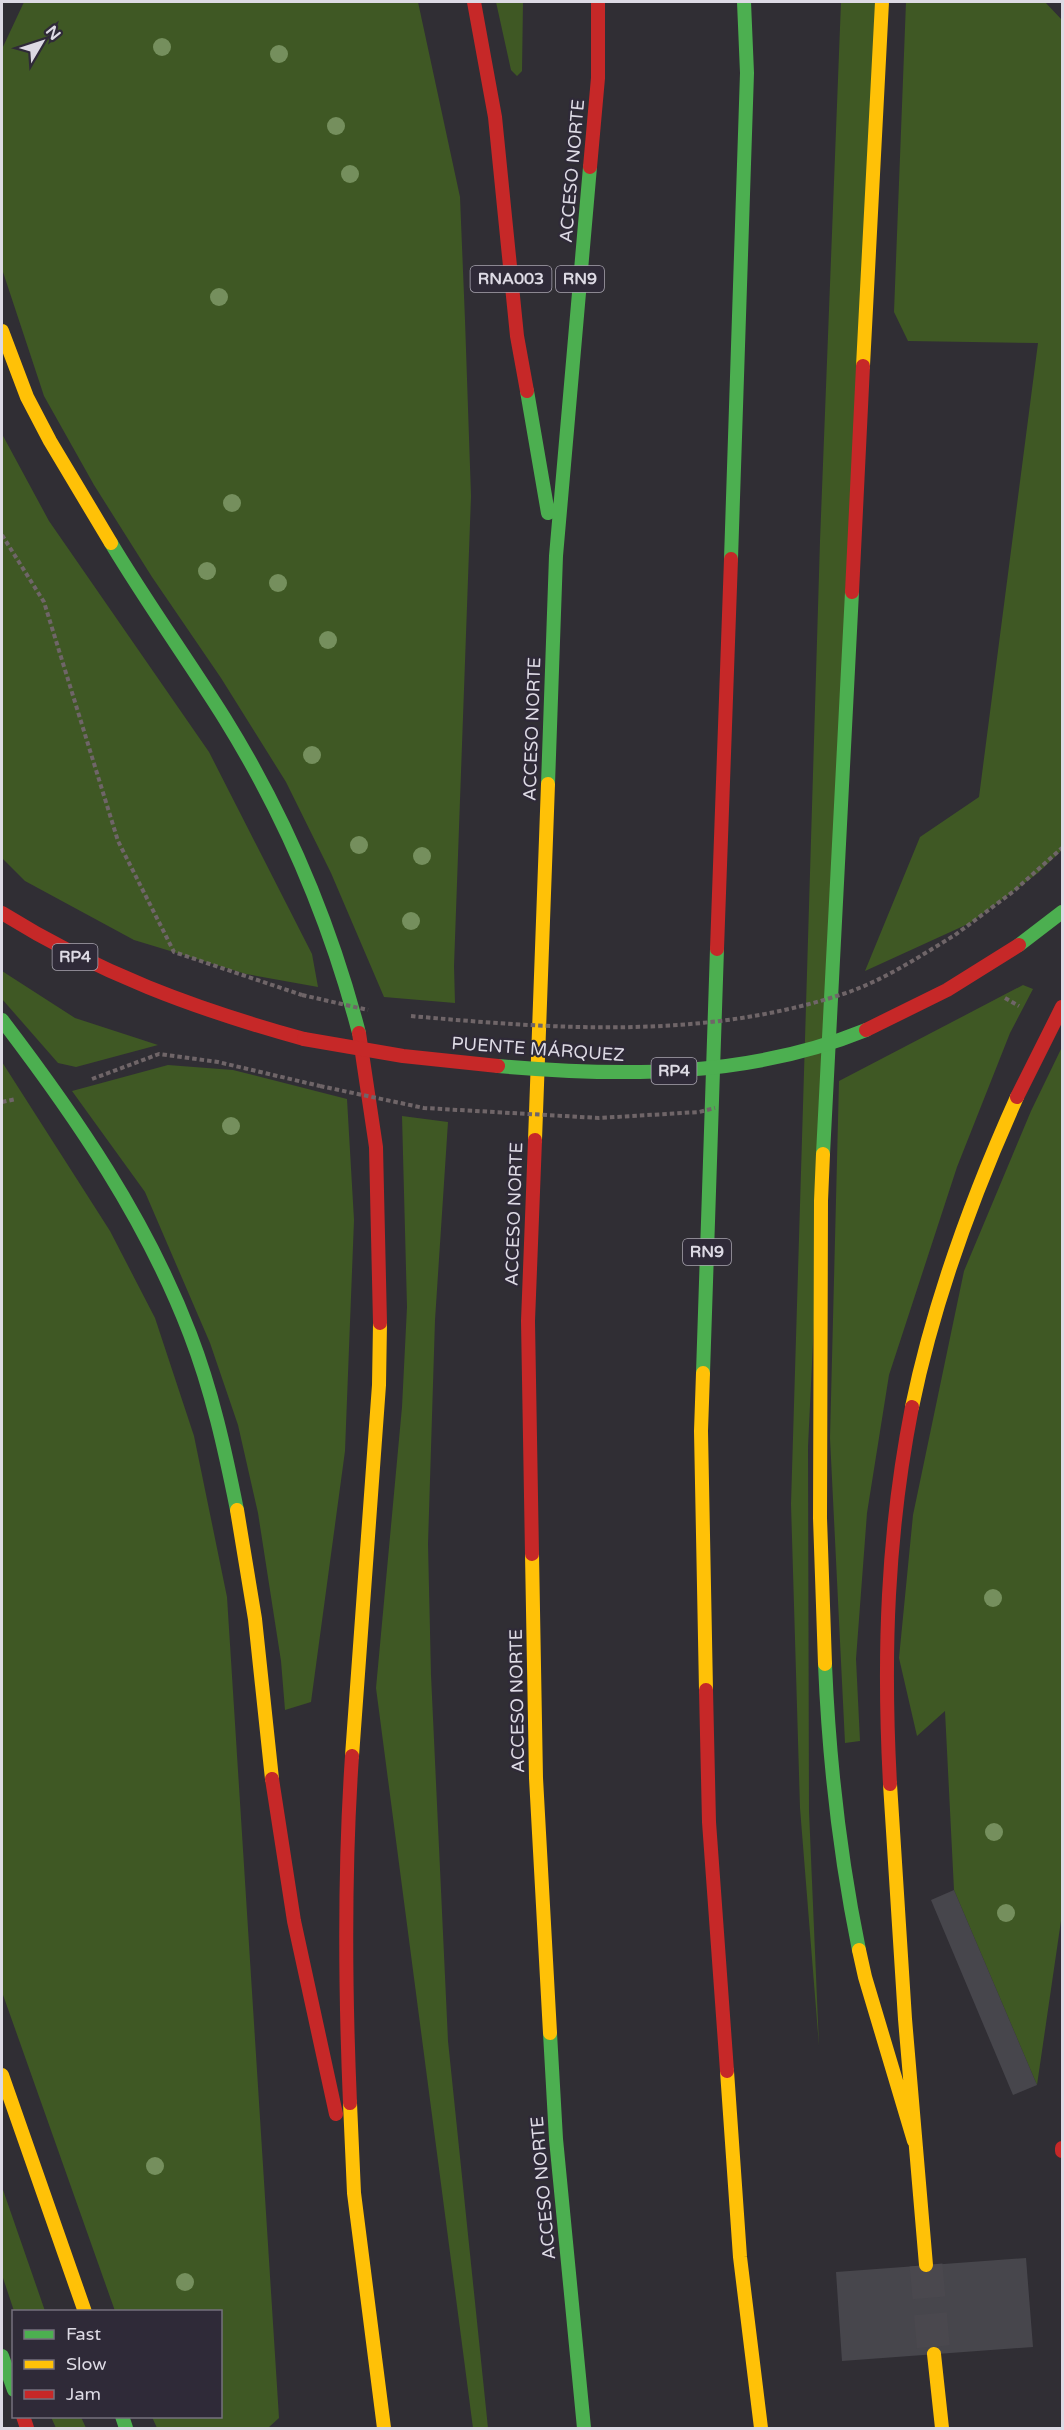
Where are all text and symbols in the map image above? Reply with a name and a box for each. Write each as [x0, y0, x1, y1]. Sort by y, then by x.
north arrow [12, 12, 72, 72]
text: N [41, 22, 65, 44]
street label: ACCESO NORTE [555, 98, 589, 244]
road number: RNA003 [470, 266, 552, 292]
road number: RN9 [556, 266, 604, 292]
street label: ACCESO NORTE [518, 657, 546, 801]
road number: RP4 [52, 944, 98, 970]
street label: PUENTE MÁRQUEZ [451, 1032, 625, 1066]
road number: RP4 [652, 1058, 696, 1084]
street label: ACCESO NORTE [500, 1142, 528, 1286]
road number: RN9 [683, 1239, 731, 1265]
street label: ACCESO NORTE [505, 1629, 529, 1773]
street label: ACCESO NORTE [526, 2115, 560, 2261]
legend [12, 2310, 222, 2418]
text: Fast [66, 2323, 101, 2345]
text: Slow [66, 2353, 107, 2375]
text: Jam [66, 2383, 101, 2405]

